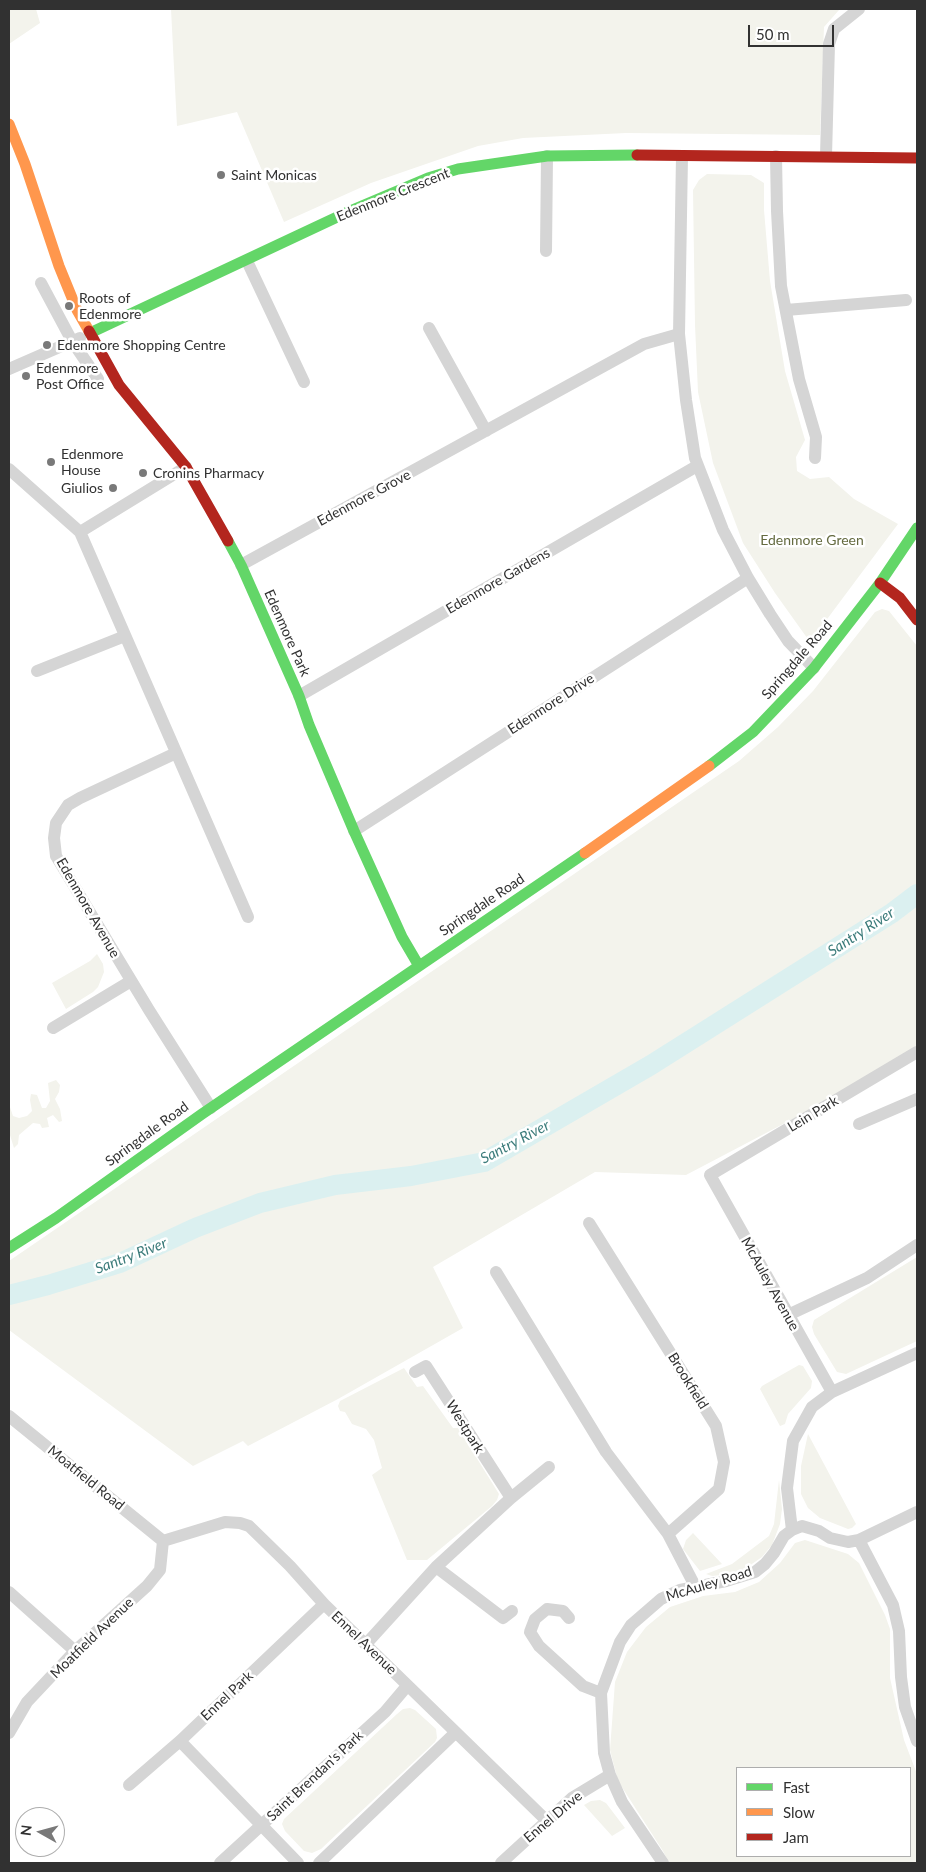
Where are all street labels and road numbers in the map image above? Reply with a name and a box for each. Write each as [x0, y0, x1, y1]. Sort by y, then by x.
street label: Edenmore Crescent [334, 165, 452, 225]
street label: Edenmore Grove [315, 466, 413, 530]
street label: Edenmore Gardens [443, 544, 553, 618]
street label: Edenmore Park [260, 587, 314, 679]
street label: Springdale Road [758, 617, 836, 703]
street label: Edenmore Drive [505, 670, 597, 738]
street label: Edenmore Avenue [53, 855, 123, 961]
street label: Springdale Road [436, 870, 528, 940]
street label: Lein Park [785, 1092, 841, 1136]
street label: Springdale Road [102, 1098, 192, 1170]
street label: McAuley Avenue [737, 1234, 803, 1334]
street label: Brookfield [664, 1350, 712, 1412]
street label: Westpark [442, 1397, 488, 1457]
street label: Moatfield Road [44, 1442, 128, 1514]
street label: McAuley Road [664, 1563, 754, 1605]
street label: Moatfield Avenue [47, 1594, 137, 1682]
street label: Ennel Avenue [328, 1608, 400, 1678]
street label: Ennel Park [197, 1668, 257, 1724]
street label: Saint Brendan's Park [263, 1727, 367, 1825]
street label: Ennel Drive [520, 1788, 586, 1846]

